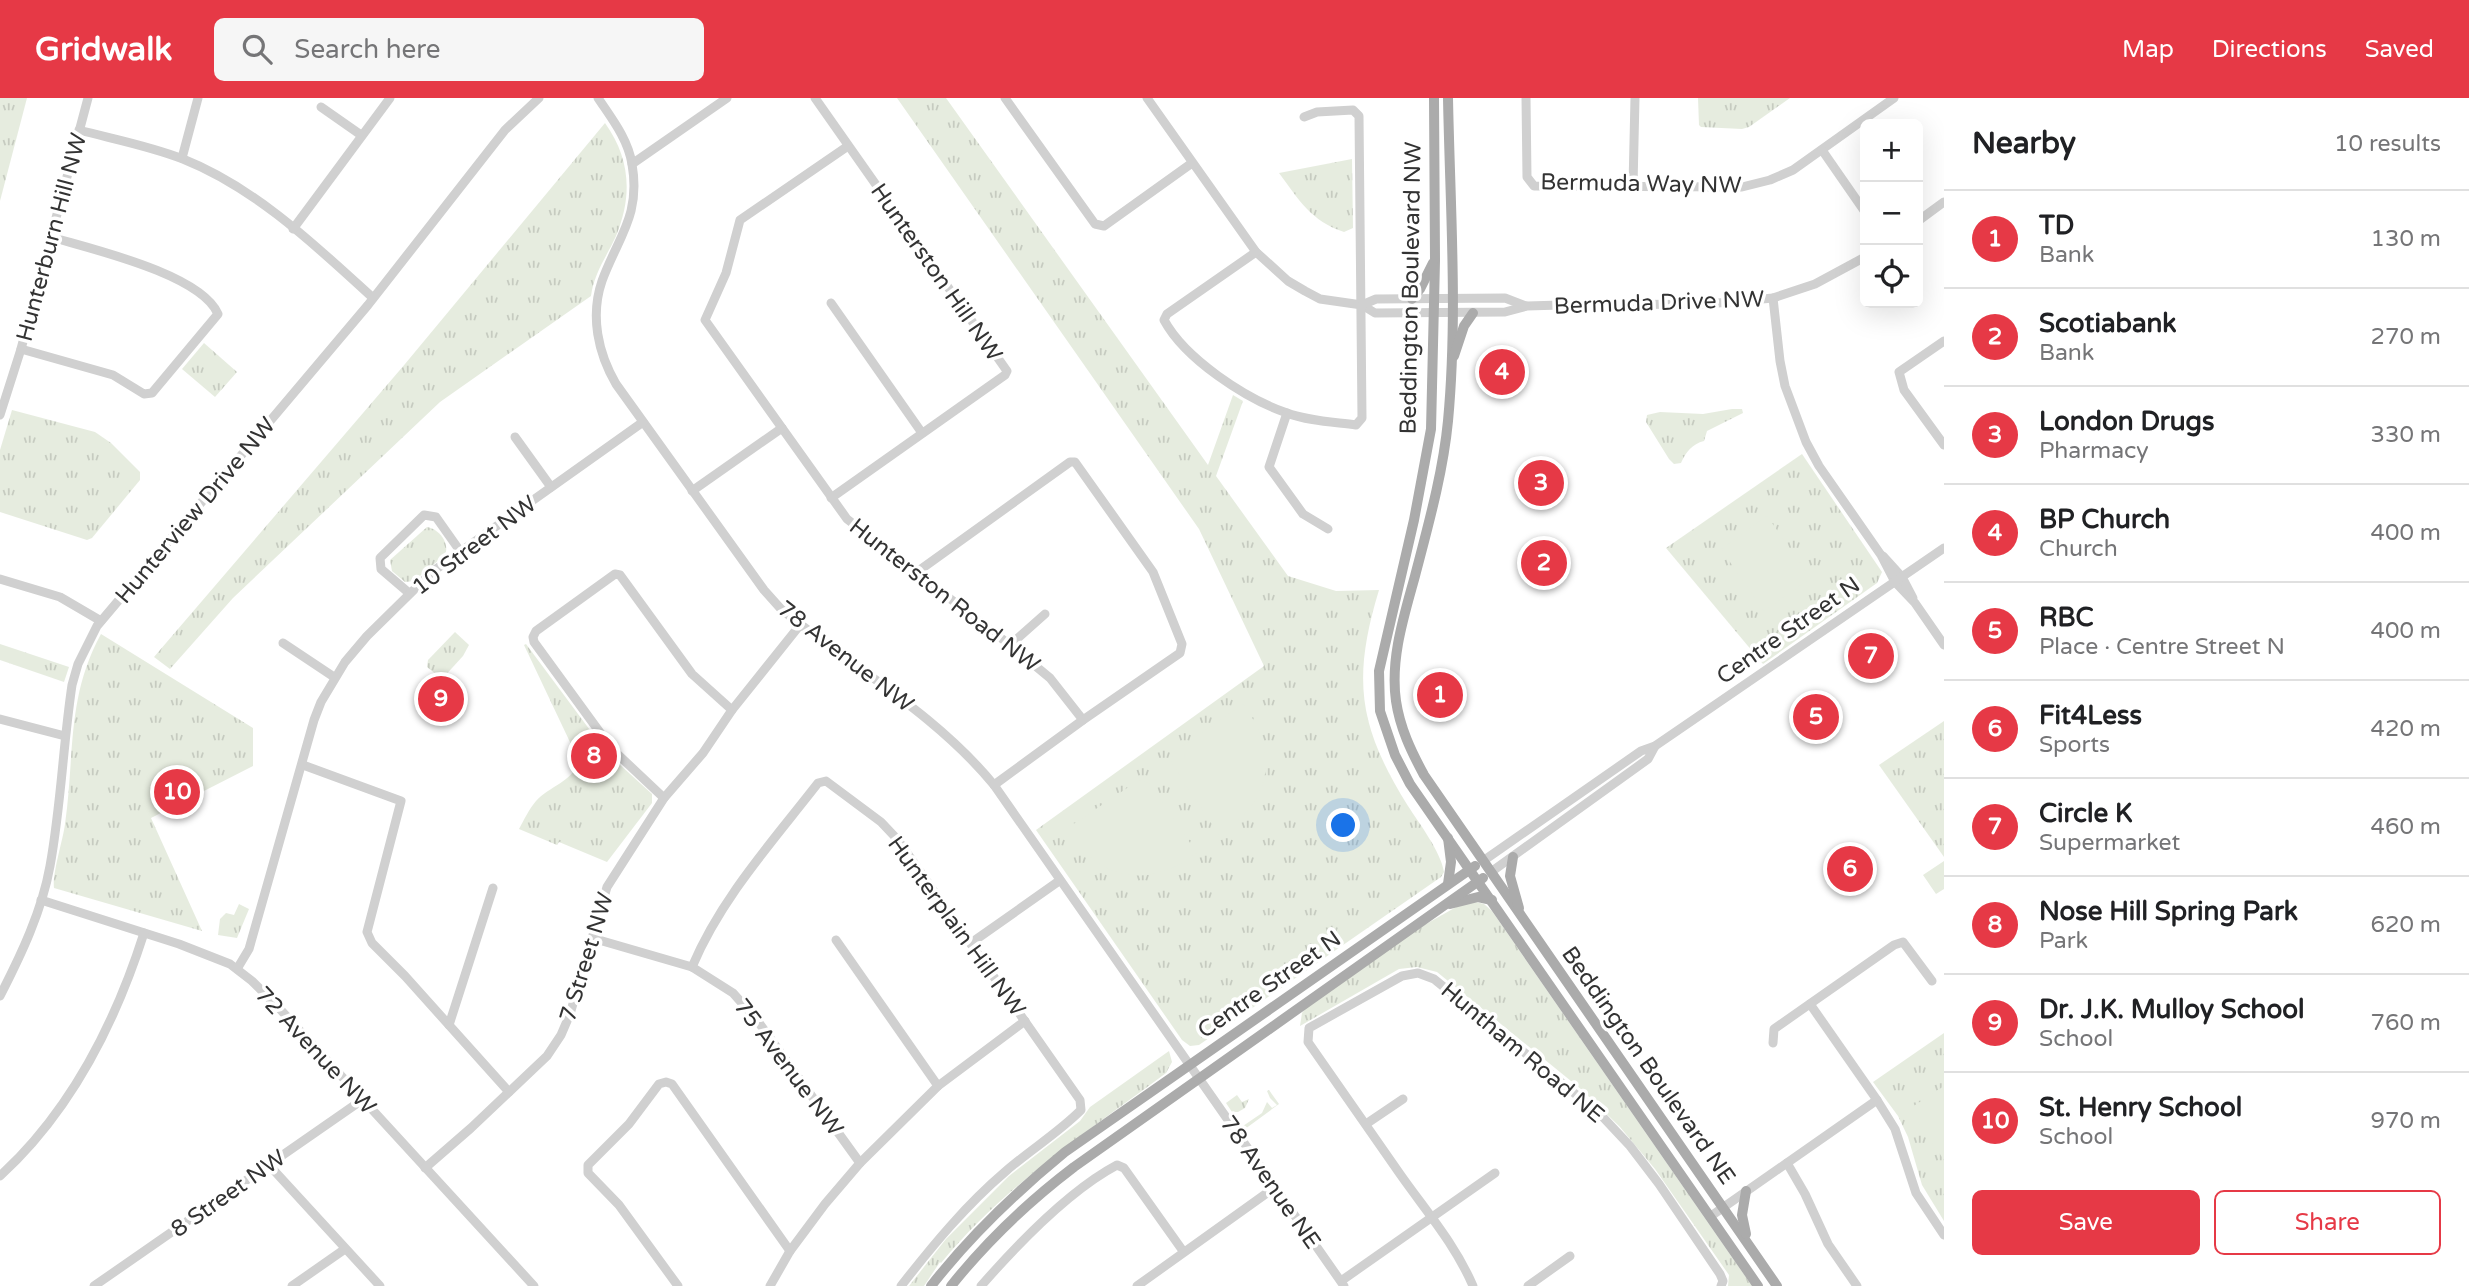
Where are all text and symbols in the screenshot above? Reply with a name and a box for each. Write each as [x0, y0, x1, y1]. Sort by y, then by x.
search box [214, 18, 704, 81]
text: Gridwalk [35, 30, 172, 69]
icon: search [238, 30, 276, 68]
text: Search here [294, 34, 441, 65]
text: Map [2122, 35, 2174, 64]
text: Directions [2212, 35, 2327, 64]
text: Saved [2365, 35, 2434, 64]
map controls [1860, 119, 1923, 308]
button: + [1860, 119, 1923, 182]
text: Nearby [1972, 125, 2076, 162]
street label: Hunterburn Hill NW [11, 130, 93, 345]
text: 10 results [2334, 130, 2441, 158]
street label: Beddington Boulevard NW [1394, 141, 1428, 435]
street label: Bermuda Way NW [1540, 168, 1742, 200]
street label: Hunterston Hill NW [864, 178, 1008, 367]
button: − [1860, 182, 1923, 245]
text: TD [2039, 210, 2074, 241]
text: 1 [1988, 225, 2002, 253]
text: 130 m [2371, 225, 2441, 253]
text: Bank [2039, 241, 2094, 269]
button: locate [1860, 245, 1923, 308]
street label: Bermuda Drive NW [1553, 285, 1765, 321]
text: Scotiabank [2039, 308, 2177, 339]
text: 2 [1988, 323, 2002, 351]
text: 270 m [2371, 323, 2441, 351]
text: Bank [2039, 339, 2094, 367]
pin: 4 [1479, 346, 1525, 398]
text: London Drugs [2039, 406, 2214, 437]
street label: Hunterview Drive NW [110, 412, 282, 610]
text: 3 [1988, 421, 2002, 449]
text: 330 m [2371, 421, 2441, 449]
text: Pharmacy [2039, 437, 2149, 465]
pin: 3 [1518, 457, 1564, 509]
street label: 10 Street NW [407, 490, 542, 602]
text: BP Church [2039, 504, 2170, 535]
street label: Hunterston Road NW [843, 513, 1045, 679]
text: 4 [1988, 519, 2002, 547]
text: 400 m [2371, 519, 2441, 547]
text: Church [2039, 535, 2118, 563]
pin: 2 [1521, 537, 1567, 589]
street label: Centre Street N [1711, 571, 1866, 691]
street label: 78 Avenue NW [772, 595, 919, 719]
text: RBC [2039, 602, 2094, 633]
text: 5 [1988, 617, 2002, 645]
text: 400 m [2371, 617, 2441, 645]
pin: 7 [1848, 630, 1894, 682]
text: Place · Centre Street N [2039, 633, 2285, 661]
pin: 1 [1417, 669, 1463, 721]
pin: 9 [418, 673, 464, 725]
pin: 5 [1793, 691, 1839, 743]
text: Fit4Less [2039, 700, 2142, 731]
text: 6 [1988, 715, 2002, 743]
text: 420 m [2371, 715, 2441, 743]
pin: 8 [571, 730, 617, 782]
text: Sports [2039, 731, 2110, 759]
pin: 10 [154, 766, 200, 818]
text: Circle K [2039, 798, 2132, 829]
your location [1326, 808, 1360, 842]
text: 7 [1988, 813, 2002, 841]
text: 460 m [2371, 813, 2441, 841]
text: Supermarket [2039, 829, 2180, 857]
street label: Hunterplain Hill NW [881, 831, 1031, 1022]
pin: 6 [1827, 843, 1873, 895]
street label: 7 Street NW [554, 889, 620, 1025]
text: Nose Hill Spring Park [2039, 896, 2298, 927]
text: 8 [1988, 911, 2002, 939]
text: 620 m [2371, 911, 2441, 939]
street label: Centre Street N [1192, 925, 1347, 1045]
text: Park [2039, 927, 2088, 955]
street label: Beddington Boulevard NE [1555, 941, 1741, 1190]
street label: Huntham Road NE [1435, 976, 1610, 1129]
street label: 72 Avenue NW [249, 981, 382, 1121]
street label: 75 Avenue NW [727, 993, 849, 1142]
text: Dr. J.K. Mulloy School [2039, 994, 2305, 1025]
text: 9 [1988, 1009, 2002, 1037]
text: 760 m [2371, 1009, 2441, 1037]
text: School [2039, 1025, 2113, 1053]
text: St. Henry School [2039, 1092, 2242, 1123]
text: 10 [1981, 1107, 2009, 1135]
text: 970 m [2371, 1107, 2441, 1135]
street label: 78 Avenue NE [1214, 1111, 1326, 1255]
text: School [2039, 1123, 2113, 1151]
street label: 8 Street NW [166, 1144, 291, 1244]
button: Save [1972, 1190, 2200, 1255]
button: Share [2214, 1190, 2441, 1255]

